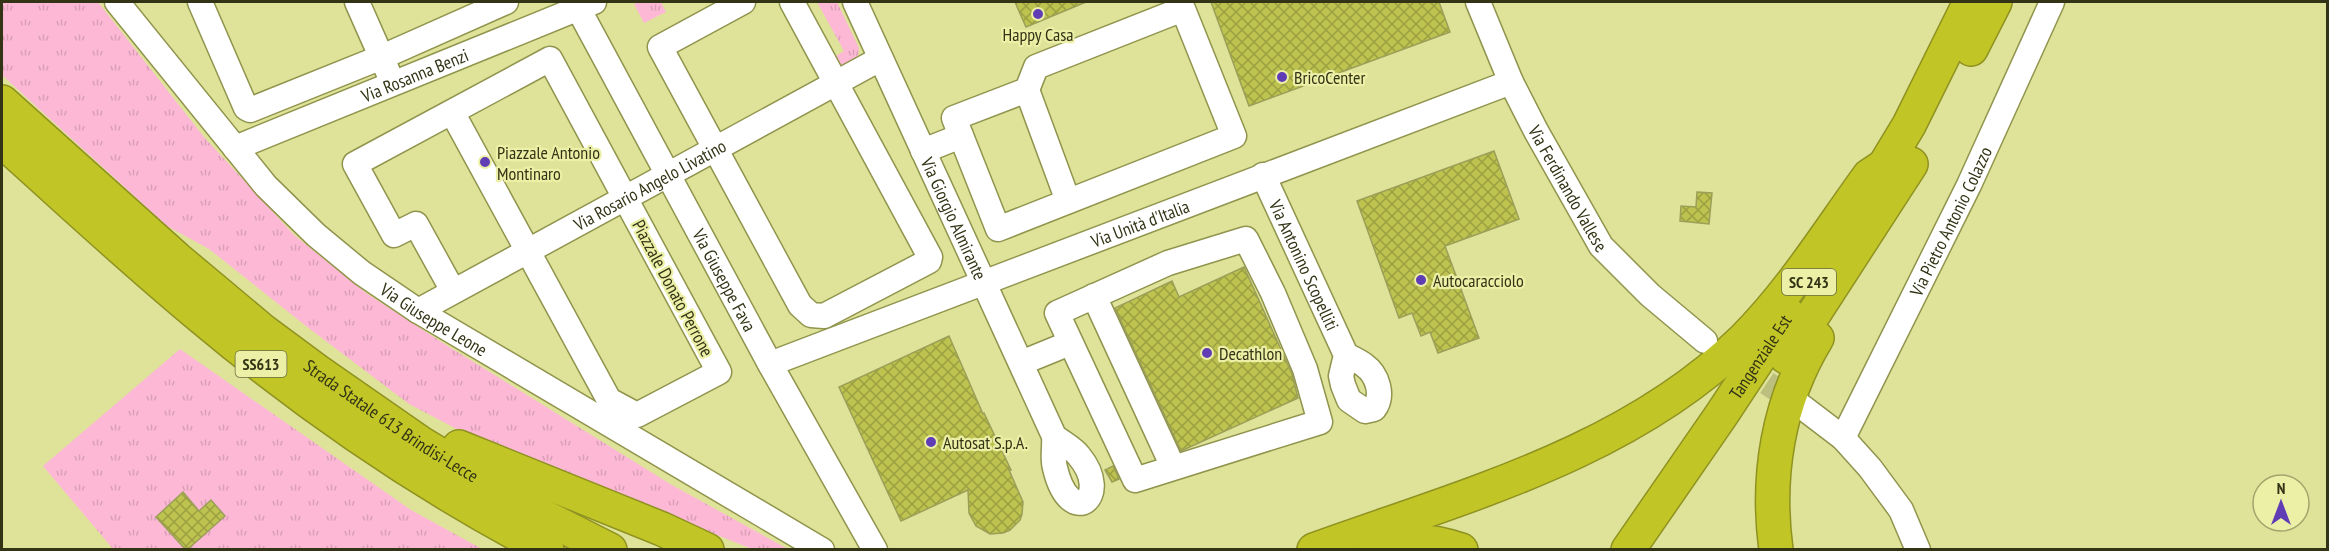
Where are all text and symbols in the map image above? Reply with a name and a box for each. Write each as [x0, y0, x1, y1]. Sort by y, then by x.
marker: Happy Casa [1031, 7, 1045, 21]
place label: Happy Casa [1003, 23, 1073, 46]
street label: Via Rosanna Benzi [357, 43, 472, 107]
place label: BricoCenter [1294, 66, 1366, 89]
marker: BricoCenter [1275, 70, 1289, 84]
street label: Via Ferdinando Vallese [1523, 120, 1612, 257]
street label: Via Rosario Angelo Livatino [569, 134, 730, 236]
place label: Piazzale Antonio Montinaro [497, 141, 600, 185]
street label: Via Pietro Antonio Colazzo [1904, 143, 1997, 301]
street label: Via Giorgio Almirante [916, 153, 992, 283]
marker: Piazzale Antonio Montinaro [478, 155, 492, 169]
street label: Via Unità d'Italia [1087, 194, 1192, 253]
street label: Via Antonino Scopelliti [1264, 195, 1344, 334]
street label: Piazzale Donato Perrone [627, 216, 719, 360]
street label: Via Giuseppe Fava [687, 224, 762, 335]
place label: Autocaracciolo [1433, 269, 1524, 292]
road number: SC 243 [1782, 269, 1836, 295]
marker: Autocaracciolo [1414, 273, 1428, 287]
street label: Via Giuseppe Leone [375, 277, 492, 361]
street label: Tangenziale Est [1724, 310, 1796, 403]
place label: Decathlon [1219, 342, 1282, 365]
marker: Decathlon [1200, 346, 1214, 360]
road number: SS613 [236, 351, 286, 377]
street label: Strada Statale 613 Brindisi-Lecce [300, 354, 483, 487]
place label: Autosat S.p.A. [943, 431, 1028, 454]
marker: Autosat S.p.A. [924, 435, 938, 449]
north arrow [2251, 473, 2311, 533]
text: N [2277, 478, 2285, 498]

